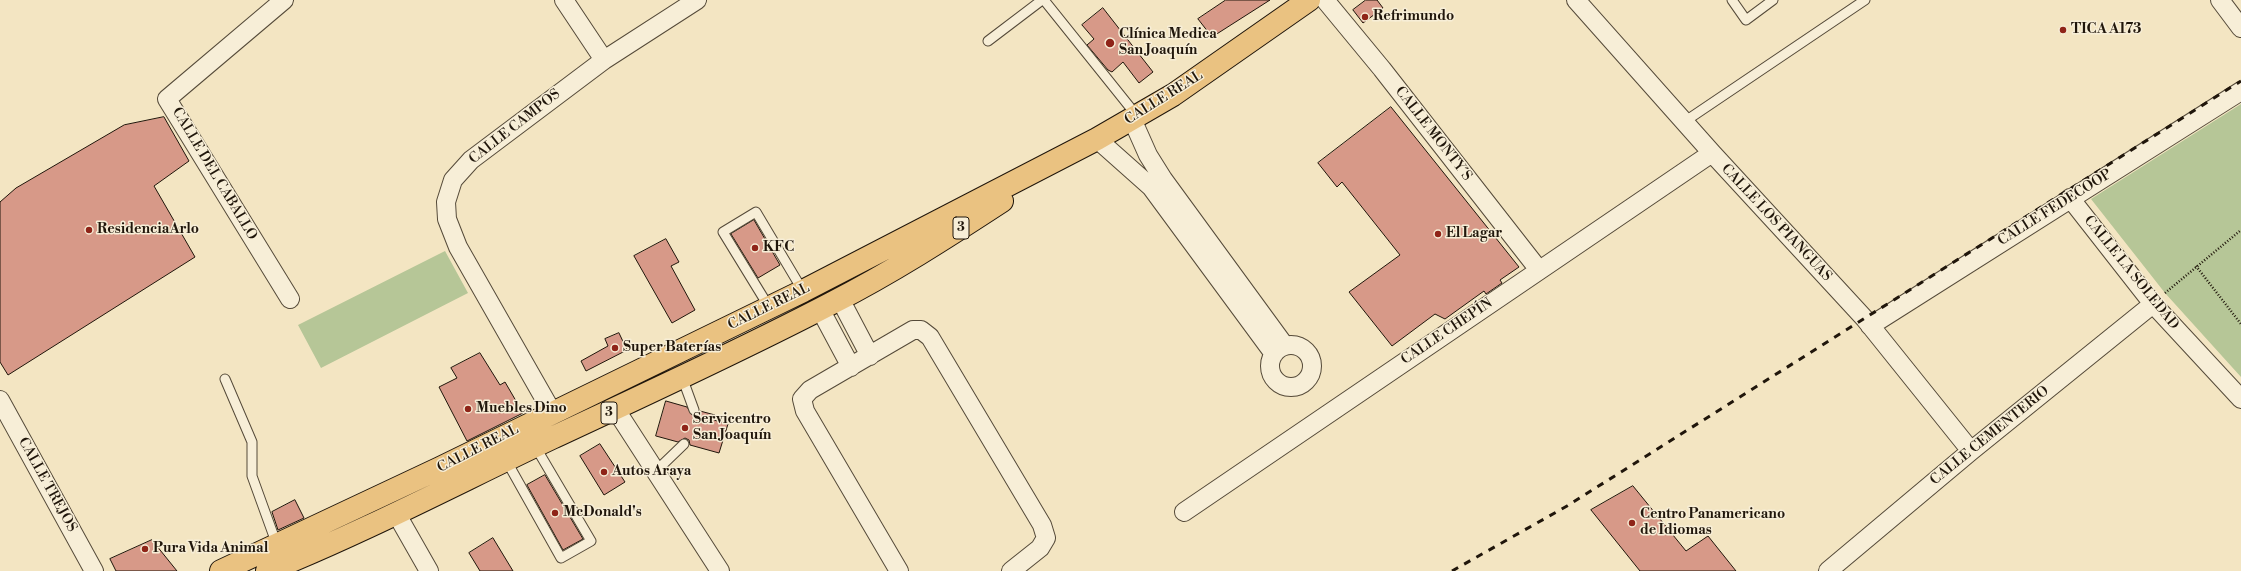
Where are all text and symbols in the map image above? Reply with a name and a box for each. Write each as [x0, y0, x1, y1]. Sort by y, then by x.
place label: Refrimundo [1373, 9, 1454, 25]
marker: Refrimundo [1360, 12, 1370, 22]
place label: TICA A173 [2071, 22, 2142, 38]
marker: TICA A173 [2058, 25, 2068, 35]
place label: Clínica Medica San Joaquín [1119, 27, 1217, 60]
marker: Clínica Medica San Joaquín [1104, 37, 1116, 49]
street label: CALLE REAL [1122, 67, 1206, 129]
street label: CALLE MONTY´S [1391, 84, 1475, 184]
street label: CALLE CAMPOS [466, 86, 564, 168]
street label: CALLE DEL CABALLO [168, 105, 260, 243]
street label: CALLE LOS PIANGUAS [1717, 161, 1835, 285]
street label: CALLE FEDECOOP [1995, 166, 2115, 250]
street label: CALLE LA SOLEDAD [2080, 213, 2182, 333]
road number: 3 [953, 217, 969, 239]
place label: ResidenciaArlo [97, 222, 199, 238]
marker: ResidenciaArlo [84, 225, 94, 235]
place label: El Lagar [1446, 226, 1502, 242]
marker: El Lagar [1433, 229, 1443, 239]
place label: KFC [763, 240, 794, 256]
marker: KFC [750, 243, 760, 253]
street label: CALLE REAL [725, 280, 813, 334]
street label: CALLE CHEPÍN [1398, 295, 1496, 369]
place label: Super Baterías [623, 340, 721, 356]
marker: Super Baterías [610, 343, 620, 353]
street label: CALLE CEMENTERIO [1927, 383, 2053, 489]
place label: Muebles Dino [476, 401, 567, 417]
road number: 3 [601, 402, 617, 424]
marker: Muebles Dino [463, 404, 473, 414]
place label: Servicentro San Joaquín [693, 412, 771, 444]
street label: CALLE REAL [435, 421, 521, 477]
marker: Servicentro San Joaquín [680, 423, 690, 433]
street label: CALLE TREJOS [14, 435, 80, 535]
place label: Autos Araya [612, 464, 691, 480]
marker: Autos Araya [599, 467, 609, 477]
place label: McDonald's [563, 505, 642, 521]
place label: Centro Panamericano de Idiomas [1640, 507, 1785, 540]
marker: McDonald's [550, 508, 560, 518]
marker: Centro Panamericano de Idiomas [1627, 518, 1637, 528]
place label: Pura Vida Animal [153, 541, 268, 557]
marker: Pura Vida Animal [140, 544, 150, 554]

